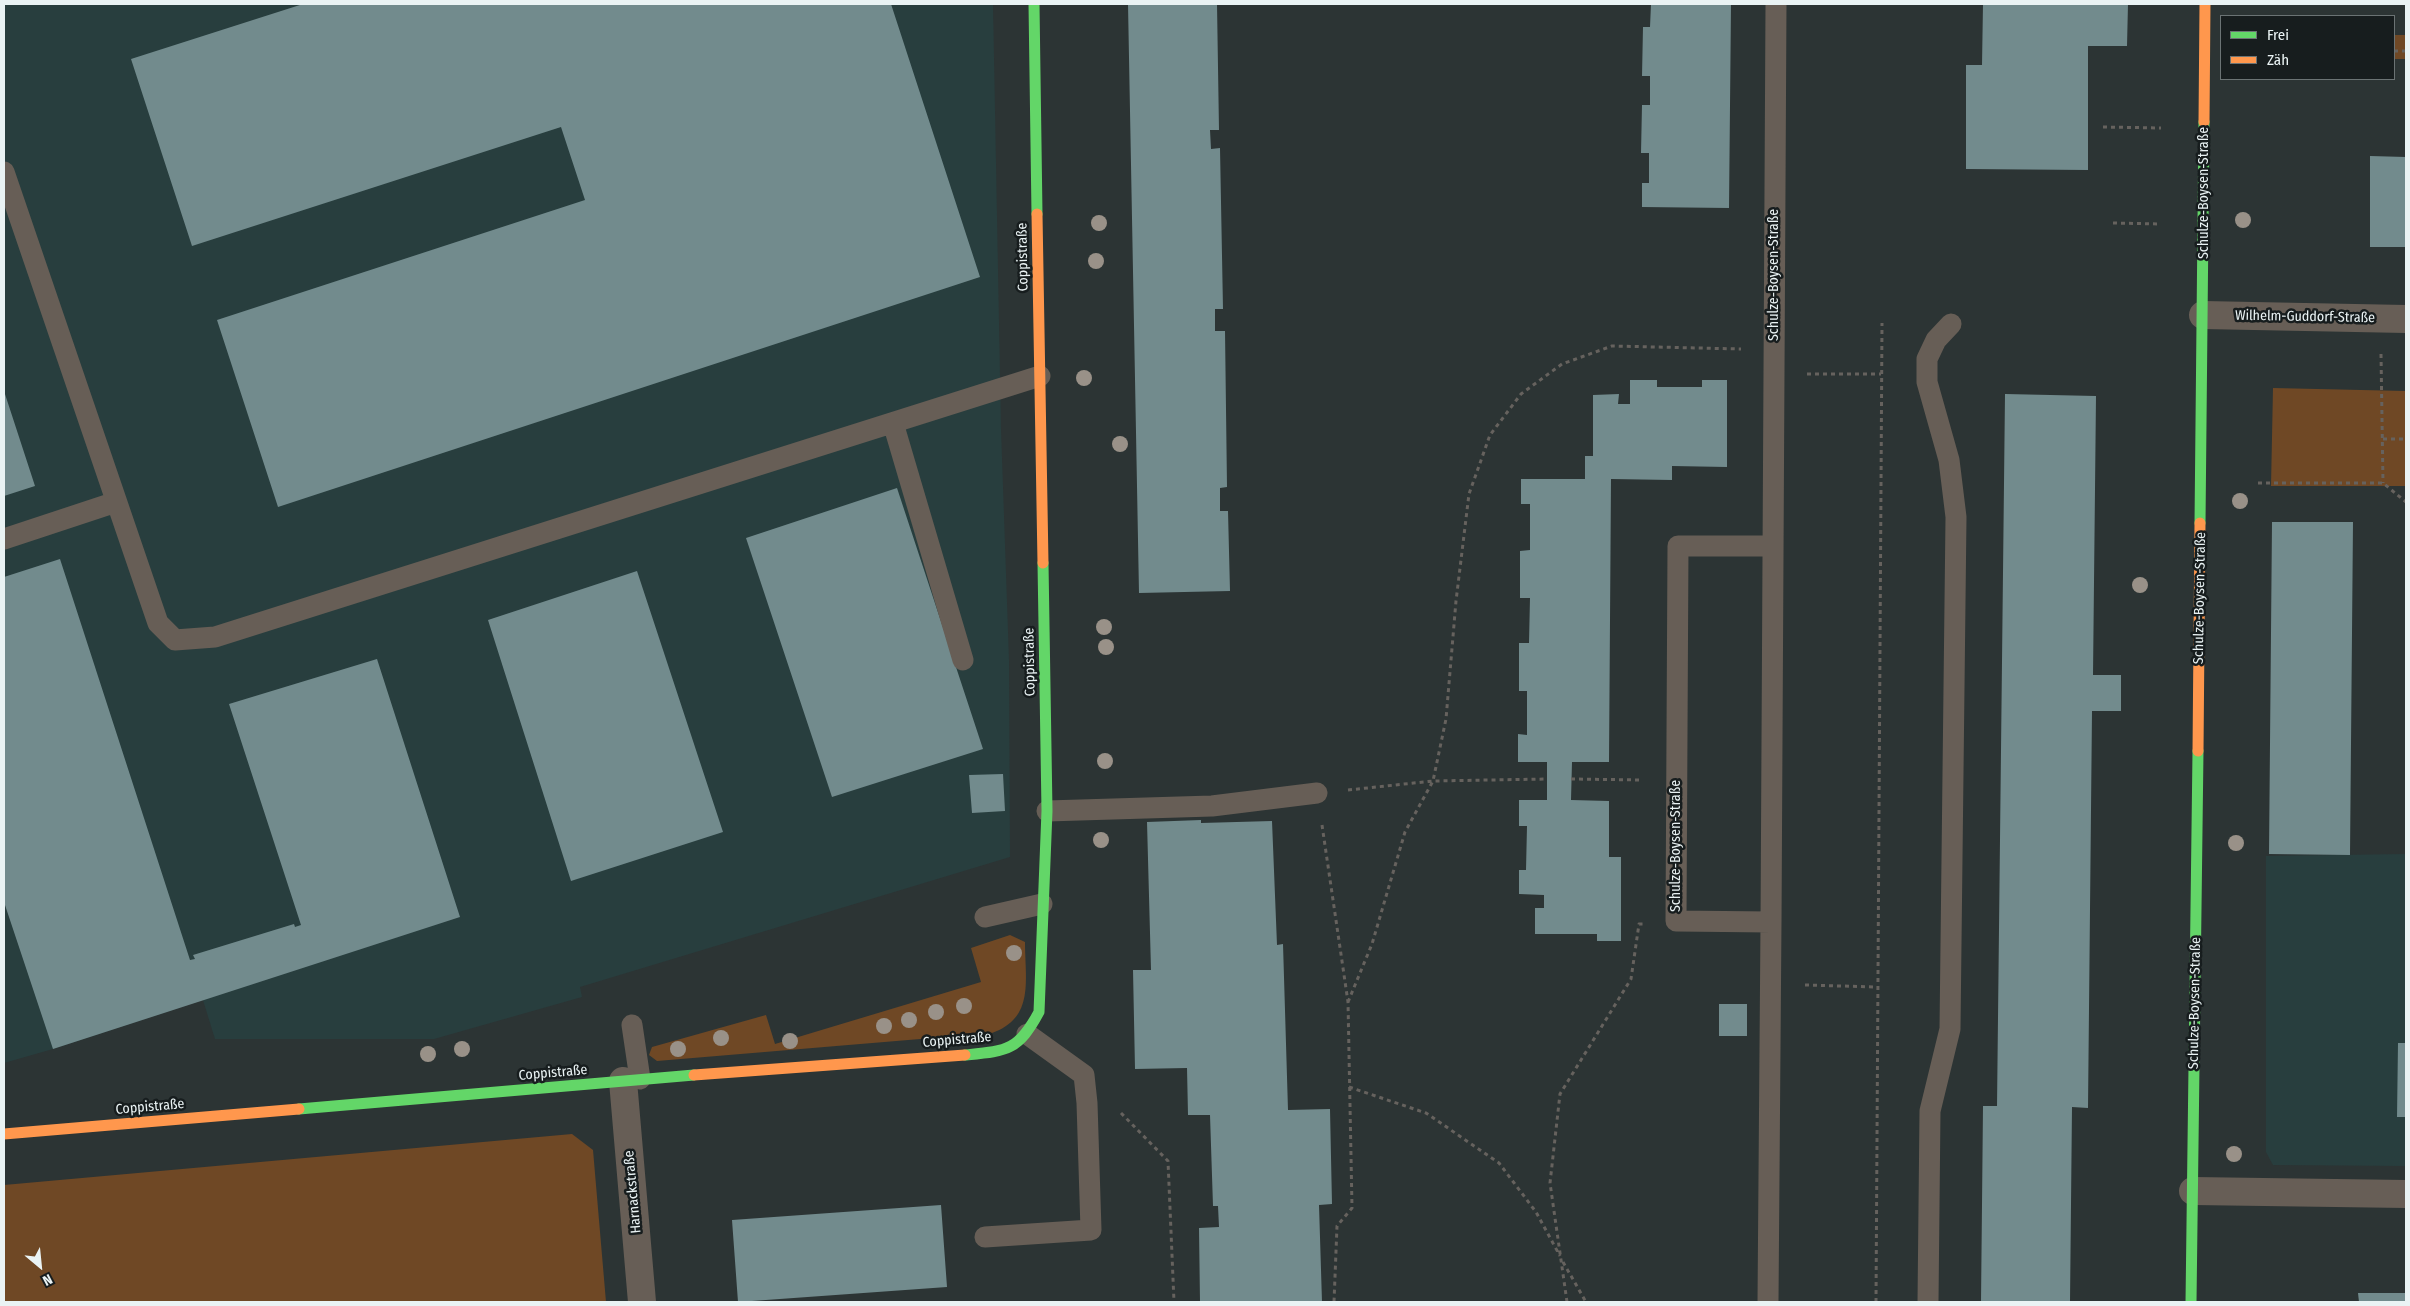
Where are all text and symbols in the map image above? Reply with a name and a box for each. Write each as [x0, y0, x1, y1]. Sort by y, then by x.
legend [2220, 15, 2395, 80]
text: Frei [2267, 26, 2289, 44]
text: Zäh [2267, 51, 2289, 69]
street label: Schulze-Boysen-Straße [2196, 127, 2212, 259]
street label: Schulze-Boysen-Straße [1766, 209, 1782, 341]
street label: Coppistraße [1014, 222, 1032, 292]
street label: Wilhelm-Guddorf-Straße [2235, 307, 2375, 327]
street label: Schulze-Boysen-Straße [2190, 532, 2210, 664]
street label: Coppistraße [1021, 627, 1039, 697]
street label: Schulze-Boysen-Straße [1668, 780, 1684, 912]
street label: Schulze-Boysen-Straße [2185, 937, 2205, 1069]
street label: Coppistraße [922, 1029, 992, 1051]
street label: Coppistraße [518, 1062, 588, 1084]
street label: Coppistraße [115, 1096, 185, 1118]
street label: Harnackstraße [621, 1150, 645, 1234]
north arrow [15, 1241, 65, 1291]
text: N [40, 1270, 55, 1289]

